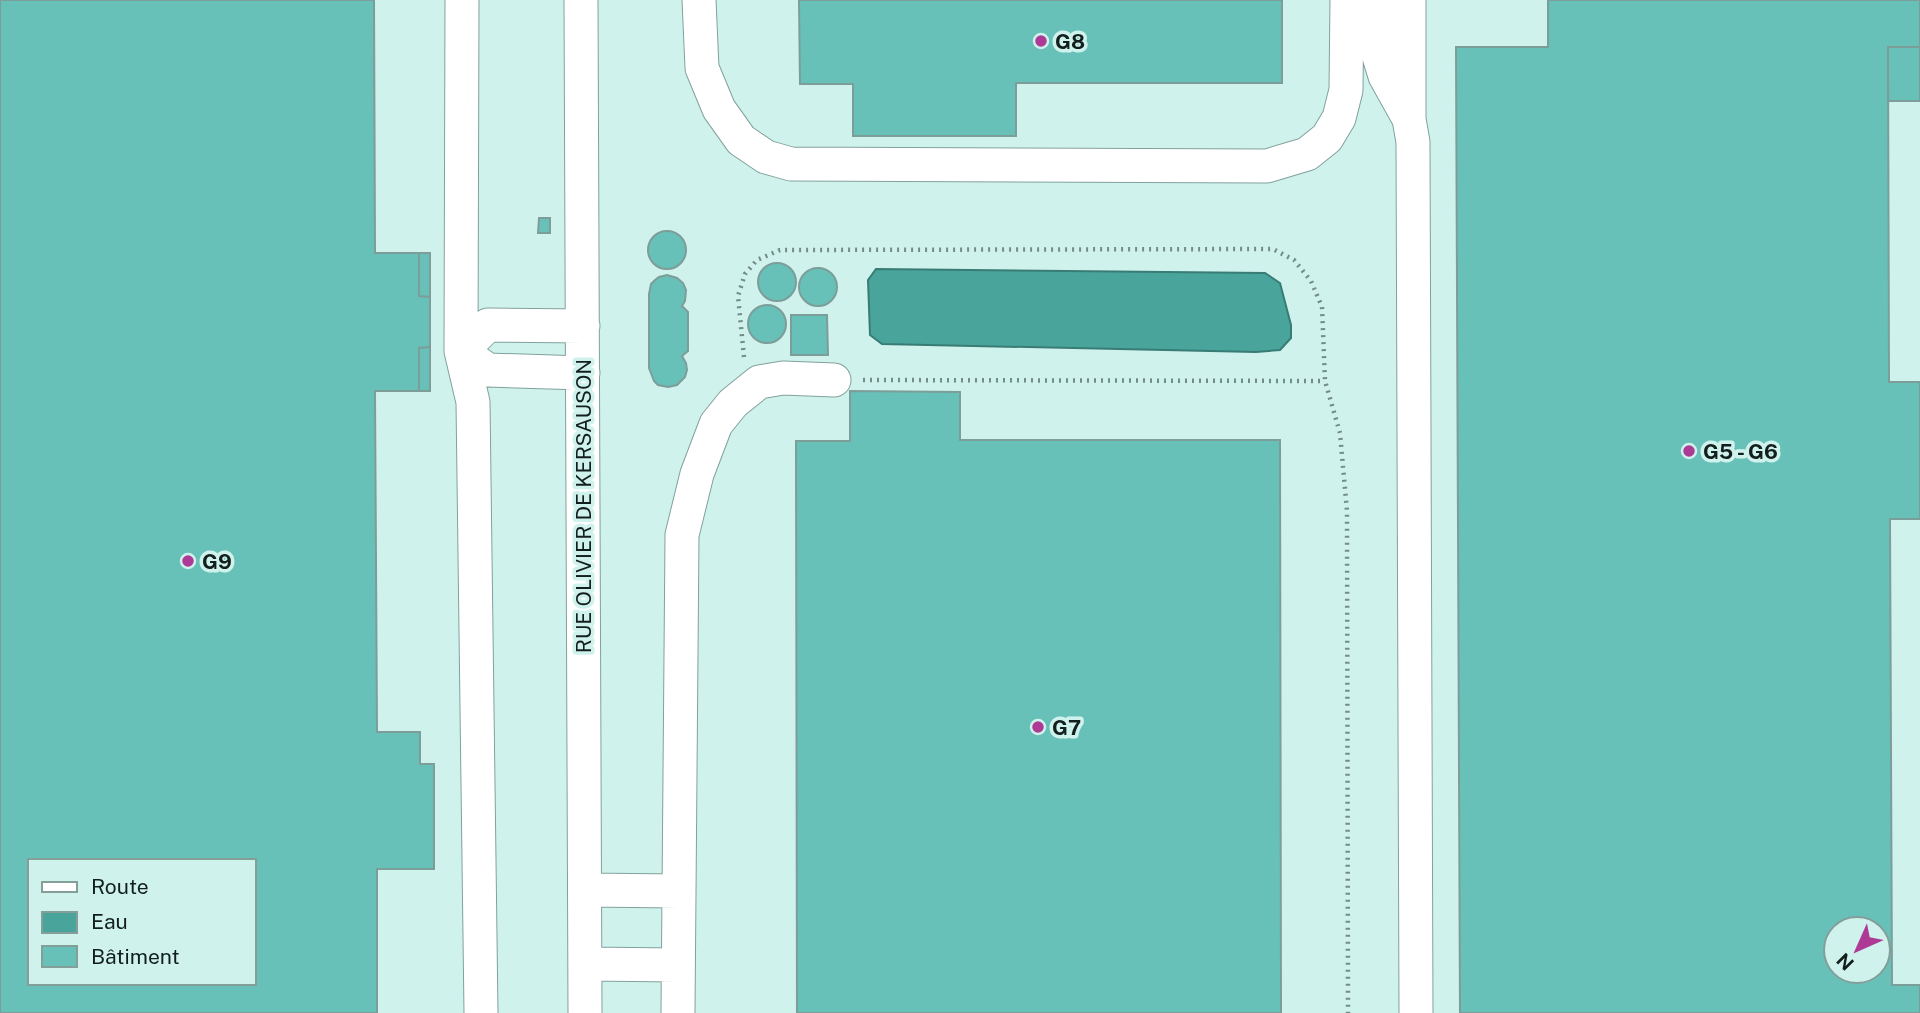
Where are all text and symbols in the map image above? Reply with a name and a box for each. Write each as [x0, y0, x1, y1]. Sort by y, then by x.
place label: G8 [1055, 29, 1085, 54]
marker: G8 [1033, 33, 1049, 49]
street label: RUE OLIVIER DE KERSAUSON [571, 359, 596, 653]
place label: G5 - G6 [1703, 439, 1778, 464]
marker: G5 - G6 [1681, 443, 1697, 459]
place label: G9 [202, 549, 232, 574]
marker: G9 [180, 553, 196, 569]
place label: G7 [1052, 715, 1081, 740]
marker: G7 [1030, 719, 1046, 735]
legend [28, 859, 256, 985]
text: Route [91, 874, 149, 899]
text: Eau [91, 909, 128, 934]
north arrow [1822, 915, 1892, 985]
text: Bâtiment [91, 944, 180, 969]
text: N [1832, 949, 1858, 975]

